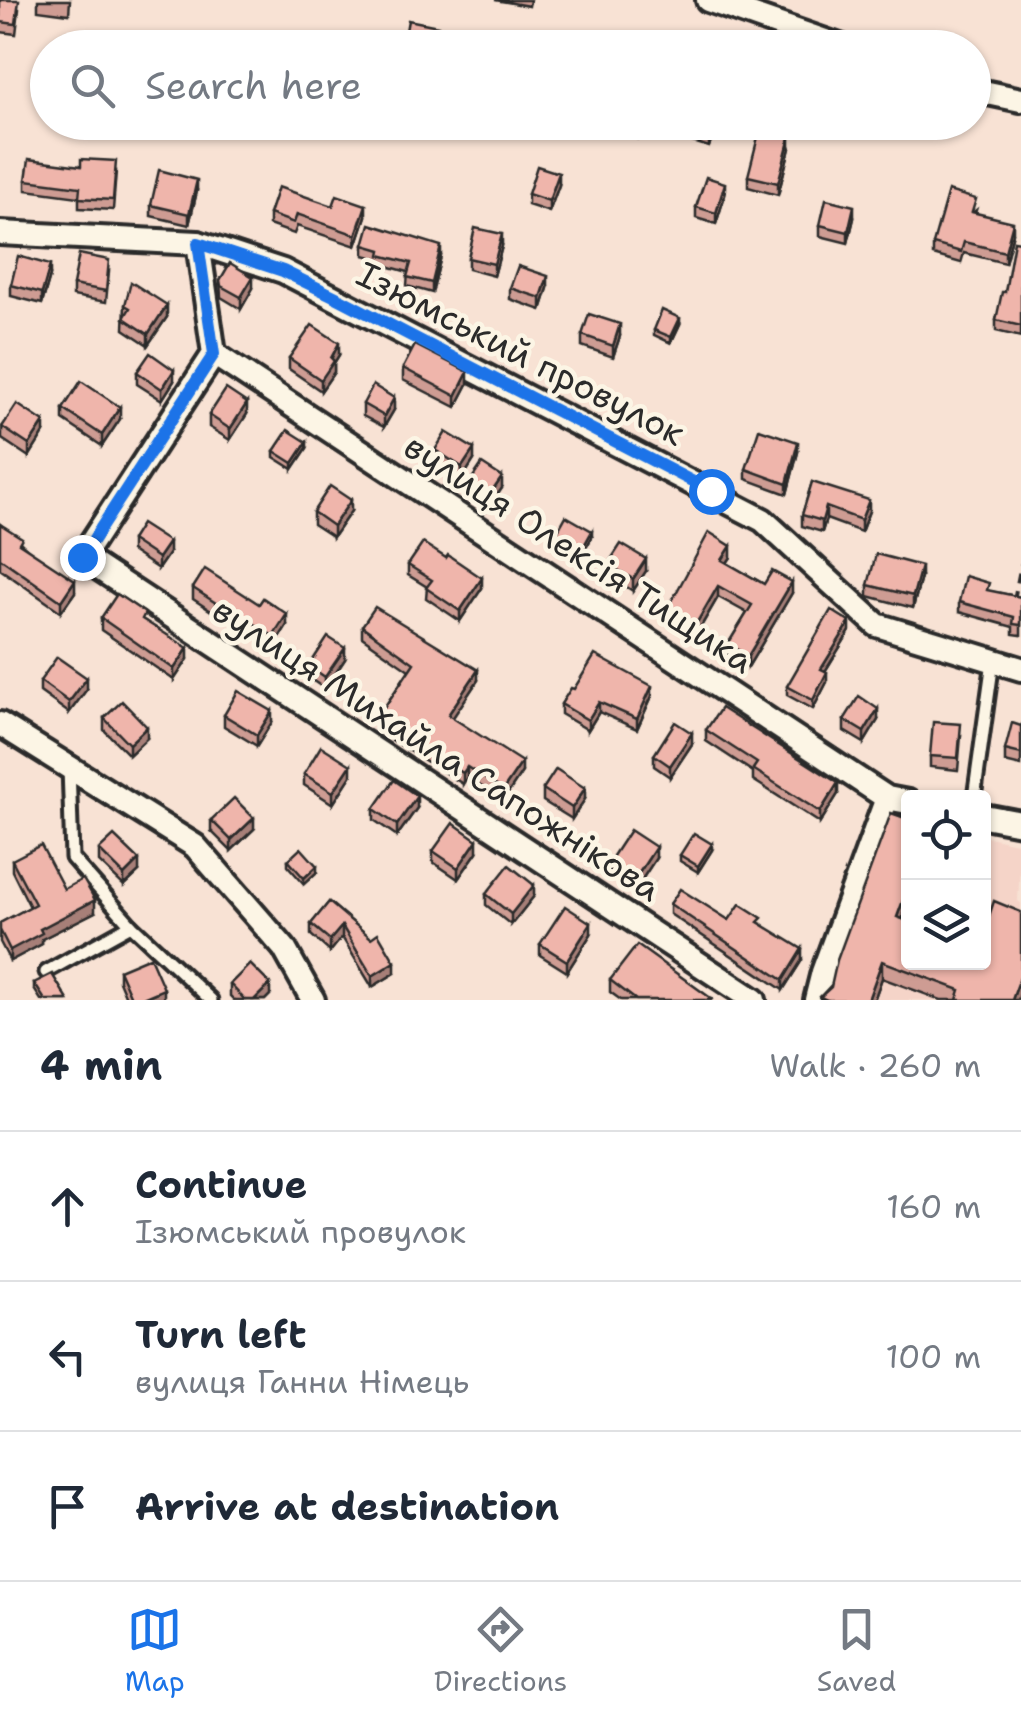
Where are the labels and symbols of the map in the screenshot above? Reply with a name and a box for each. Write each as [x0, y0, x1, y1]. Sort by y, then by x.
street label: Ізюмський провулок [349, 250, 693, 456]
street label: вулиця Олексія Тищика [395, 422, 763, 684]
route start [689, 469, 735, 515]
route end [60, 535, 106, 581]
street label: вулиця Михайла Сапожнікова [204, 586, 670, 912]

